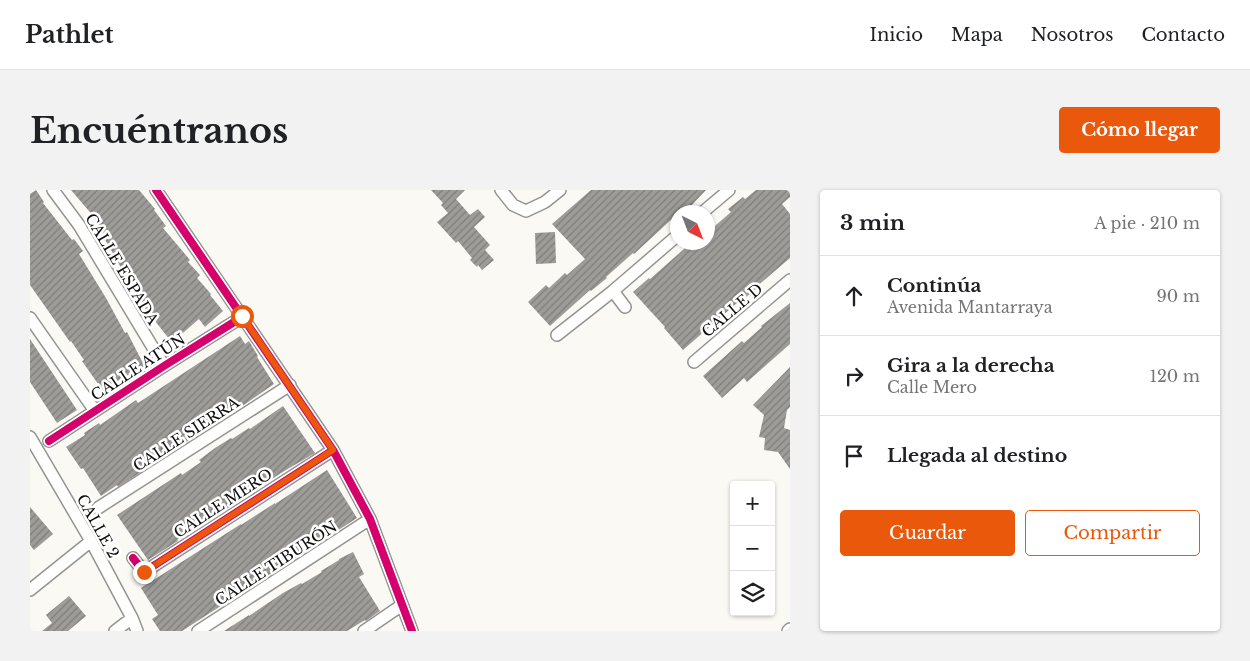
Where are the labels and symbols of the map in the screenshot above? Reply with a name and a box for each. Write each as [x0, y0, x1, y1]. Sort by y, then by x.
north arrow [670, 205, 715, 250]
street label: CALLE ESPADA [81, 210, 163, 329]
street label: CALLE D [698, 279, 766, 341]
route start [231, 305, 254, 328]
street label: CALLE ATÚN [87, 329, 189, 405]
street label: CALLE SIERRA [129, 392, 243, 475]
street label: CALLE MERO [170, 464, 276, 542]
street label: CALLE 2 [73, 491, 123, 561]
street label: CALLE TIBURÓN [211, 516, 341, 610]
route end [133, 561, 156, 584]

